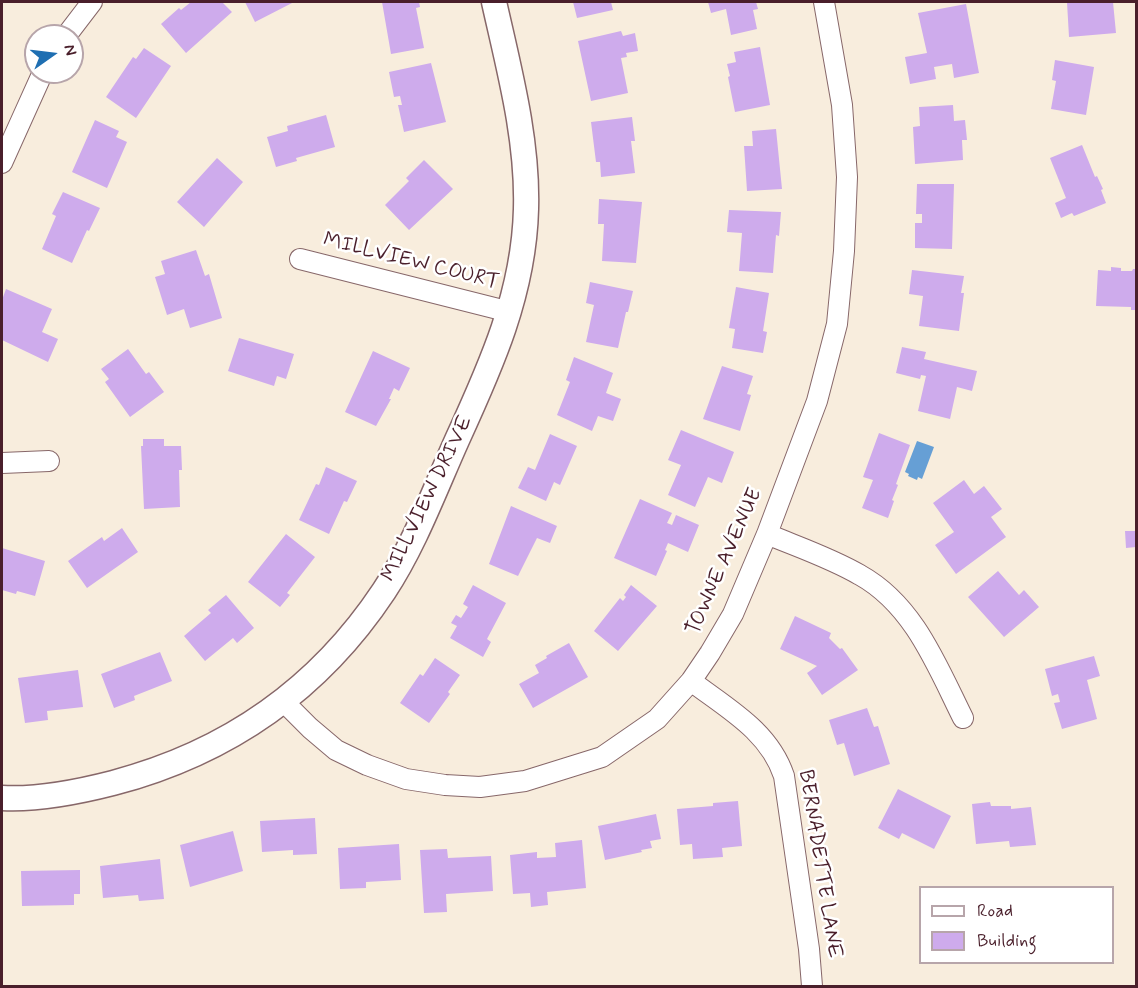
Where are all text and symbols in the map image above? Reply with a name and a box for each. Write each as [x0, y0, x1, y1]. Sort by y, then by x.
north arrow [24, 24, 84, 84]
text: N [59, 42, 81, 58]
street label: MILLVIEW COURT [320, 228, 502, 296]
street label: MILLVIEW DRIVE [377, 412, 479, 586]
street label: TOWNE AVENUE [681, 485, 769, 639]
street label: BERNADETTE LANE [792, 768, 846, 960]
legend [919, 886, 1114, 964]
text: Road [977, 899, 1013, 923]
text: Building [977, 929, 1037, 953]

